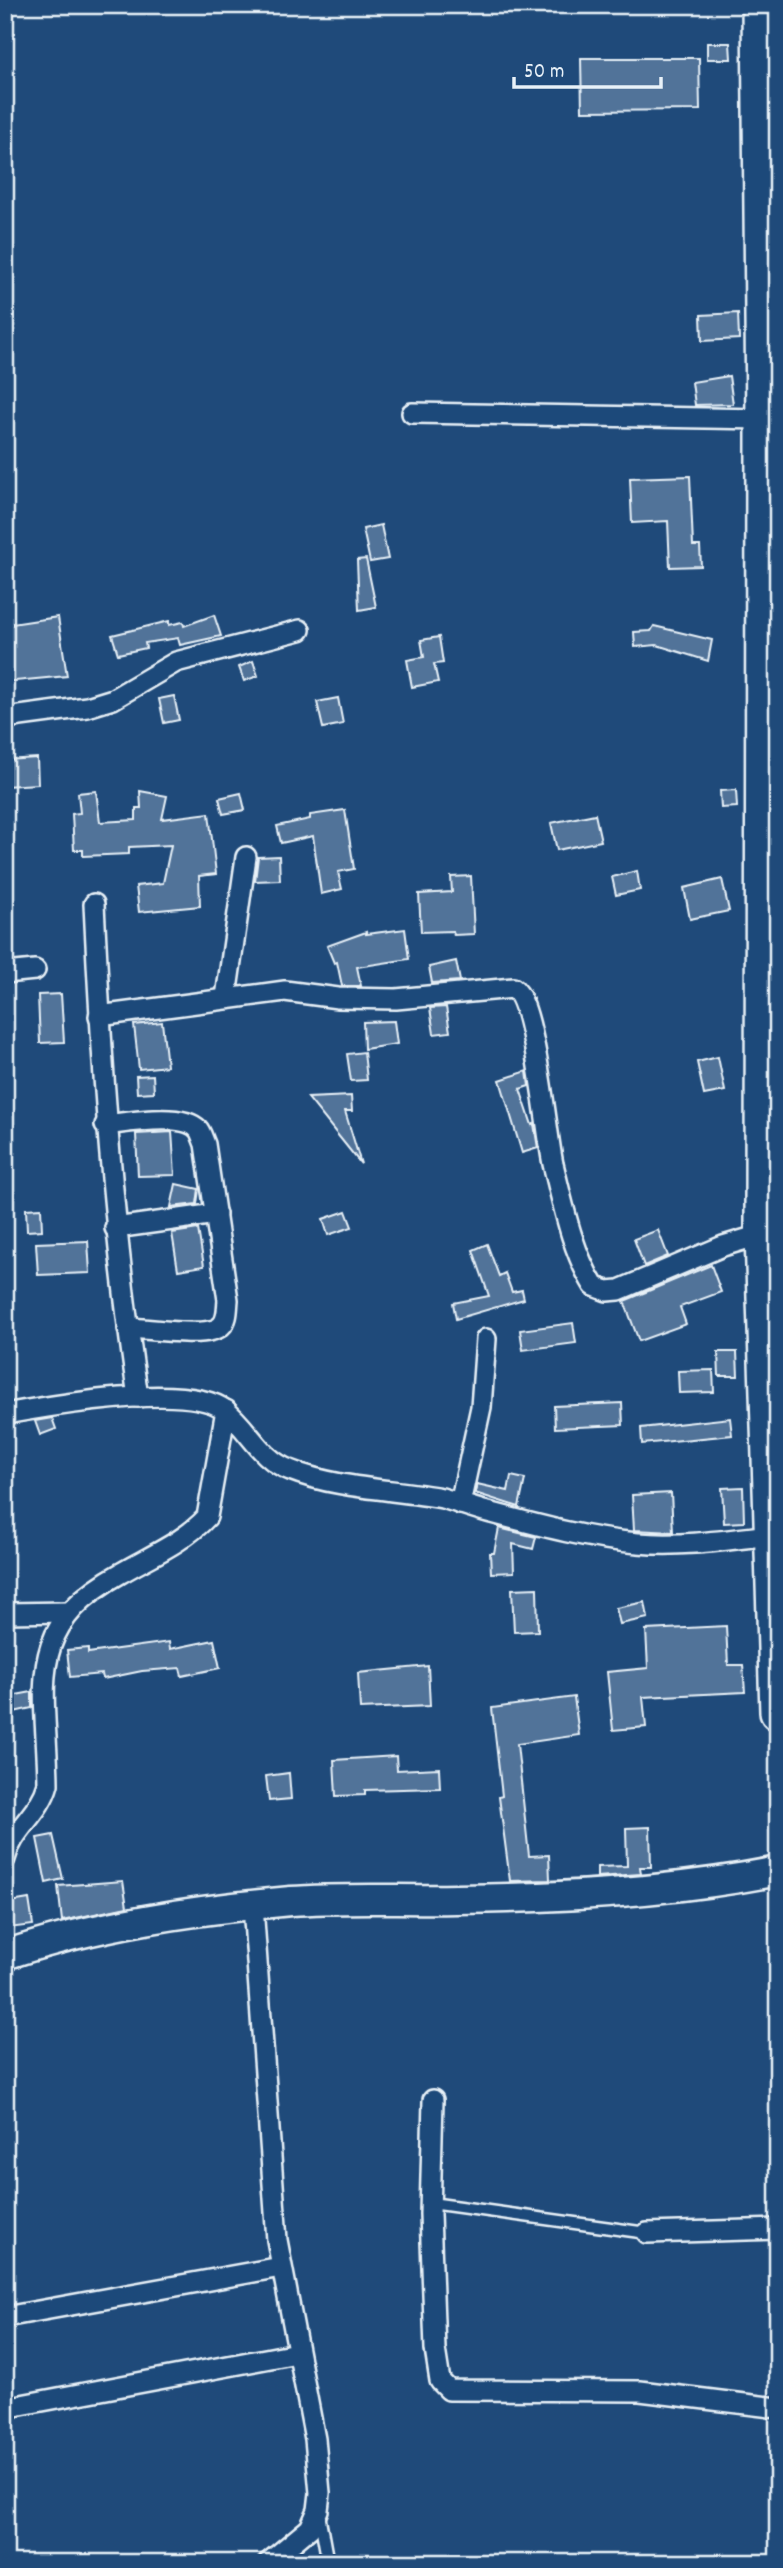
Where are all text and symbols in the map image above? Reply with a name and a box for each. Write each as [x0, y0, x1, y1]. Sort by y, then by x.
scale bar [514, 46, 660, 90]
text: 50 m [524, 58, 564, 88]

